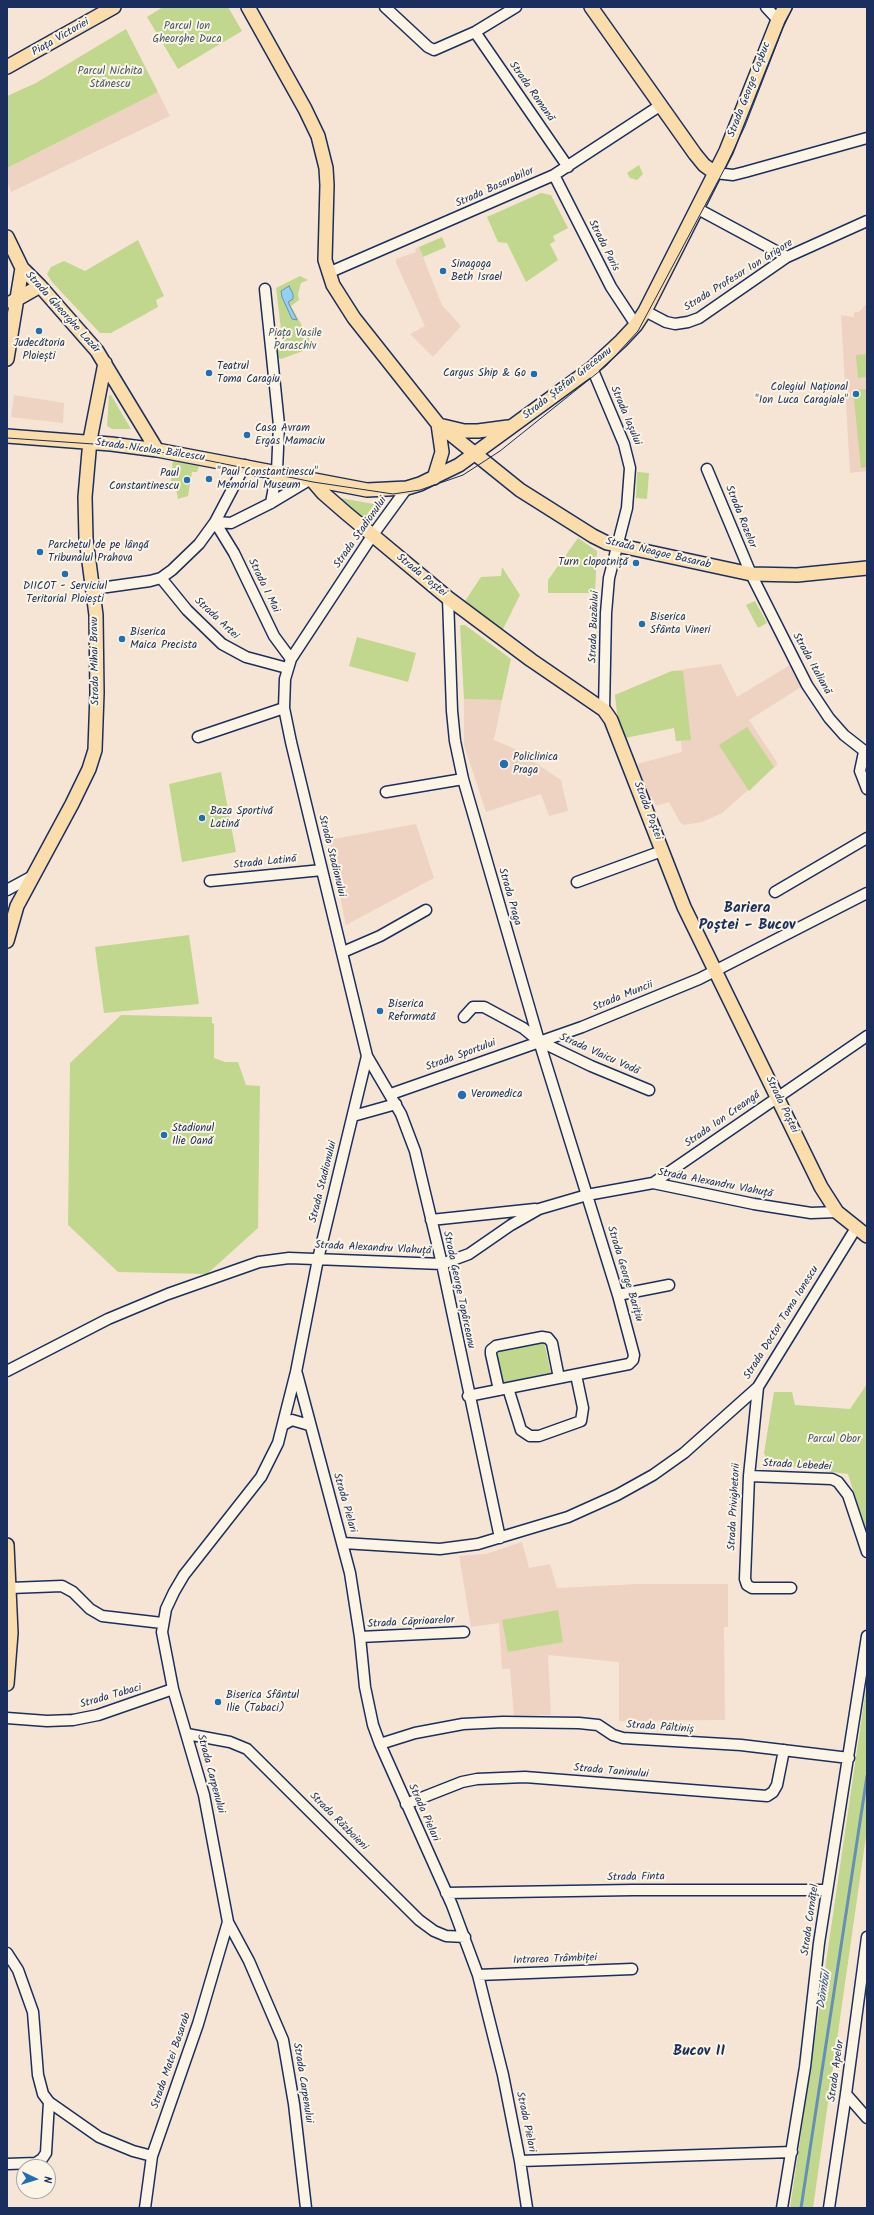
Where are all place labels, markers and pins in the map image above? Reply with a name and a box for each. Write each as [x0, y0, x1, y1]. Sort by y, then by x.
place label: Sinagoga Beth Israel [451, 258, 502, 284]
marker: Sinagoga Beth Israel [438, 266, 448, 276]
marker: Judecătoria Ploiești [34, 326, 44, 336]
place label: Judecătoria Ploiești [13, 337, 65, 363]
place label: Teatrul Toma Caragiu [217, 360, 280, 386]
place label: Cargus Ship & Go [443, 367, 526, 381]
marker: Teatrul Toma Caragiu [204, 368, 214, 378]
marker: Cargus Ship & Go [529, 369, 539, 379]
place label: Colegiul Național "Ion Luca Caragiale" [755, 381, 848, 407]
marker: Colegiul Național "Ion Luca Caragiale" [851, 389, 861, 399]
place label: Casa Avram Ergas Mamaciu [255, 422, 325, 448]
marker: Casa Avram Ergas Mamaciu [242, 430, 252, 440]
place label: "Paul Constantinescu" Memorial Museum [217, 466, 318, 492]
place label: Paul Constantinescu [109, 467, 179, 493]
marker: "Paul Constantinescu" Memorial Museum [204, 474, 214, 484]
marker: Paul Constantinescu [182, 475, 192, 485]
place label: Parchetul de pe lângă Tribunalul Prahova [48, 539, 149, 565]
marker: Parchetul de pe lângă Tribunalul Prahova [35, 547, 45, 557]
place label: Turn clopotniță [558, 556, 628, 570]
marker: Turn clopotniță [631, 558, 641, 568]
marker: DIICOT - Serviciul Teritorial Ploiești [60, 569, 70, 579]
place label: DIICOT - Serviciul Teritorial Ploiești [23, 580, 107, 606]
place label: Biserica Sfânta Vineri [650, 611, 710, 637]
marker: Biserica Sfânta Vineri [637, 619, 647, 629]
place label: Biserica Maica Precista [130, 626, 197, 652]
marker: Biserica Maica Precista [117, 634, 127, 644]
place label: Policlinica Praga [513, 751, 558, 777]
marker: Policlinica Praga [498, 758, 510, 770]
place label: Baza Sportivă Latină [210, 805, 273, 831]
marker: Baza Sportivă Latină [197, 813, 207, 823]
place label: Biserica Reformată [388, 998, 435, 1024]
marker: Biserica Reformată [375, 1006, 385, 1016]
place label: Veromedica [471, 1088, 522, 1102]
marker: Veromedica [456, 1089, 468, 1101]
place label: Stadionul Ilie Oană [172, 1122, 214, 1148]
marker: Stadionul Ilie Oană [159, 1130, 169, 1140]
place label: Biserica Sfântul Ilie (Tabaci) [226, 1689, 299, 1715]
marker: Biserica Sfântul Ilie (Tabaci) [213, 1697, 223, 1707]

